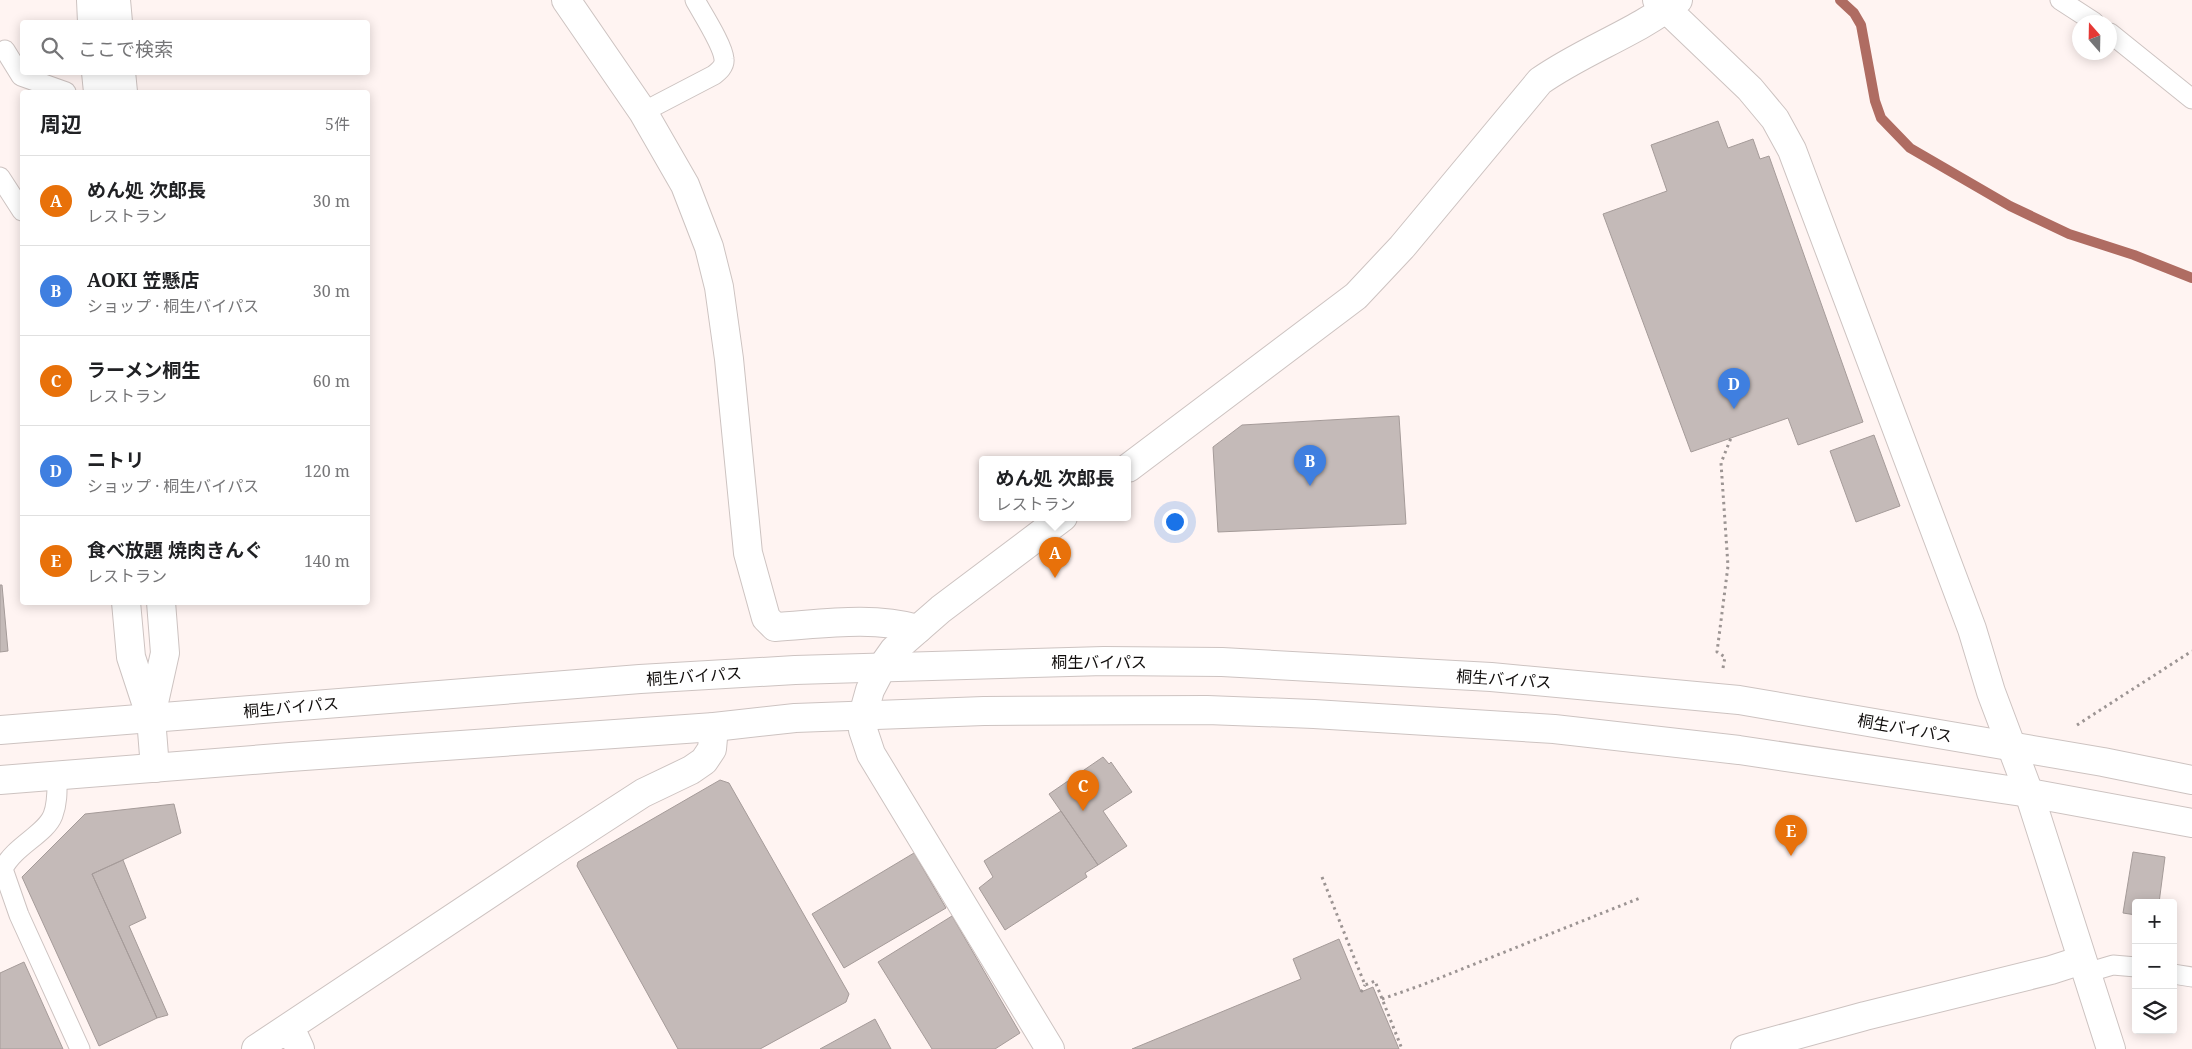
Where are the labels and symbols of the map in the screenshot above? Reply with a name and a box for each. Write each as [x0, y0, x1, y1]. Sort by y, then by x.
north arrow [2072, 15, 2117, 60]
pin: D [1718, 368, 1750, 409]
pin: B [1294, 445, 1326, 486]
your location [1162, 509, 1188, 535]
pin: A [1039, 537, 1071, 578]
street label: 桐生バイパス [1051, 651, 1147, 673]
street label: 桐生バイパス [646, 662, 742, 690]
street label: 桐生バイパス [1456, 665, 1552, 693]
street label: 桐生バイパス [242, 692, 340, 722]
street label: 桐生バイパス [1856, 709, 1954, 747]
pin: C [1067, 770, 1099, 811]
pin: E [1775, 815, 1807, 856]

